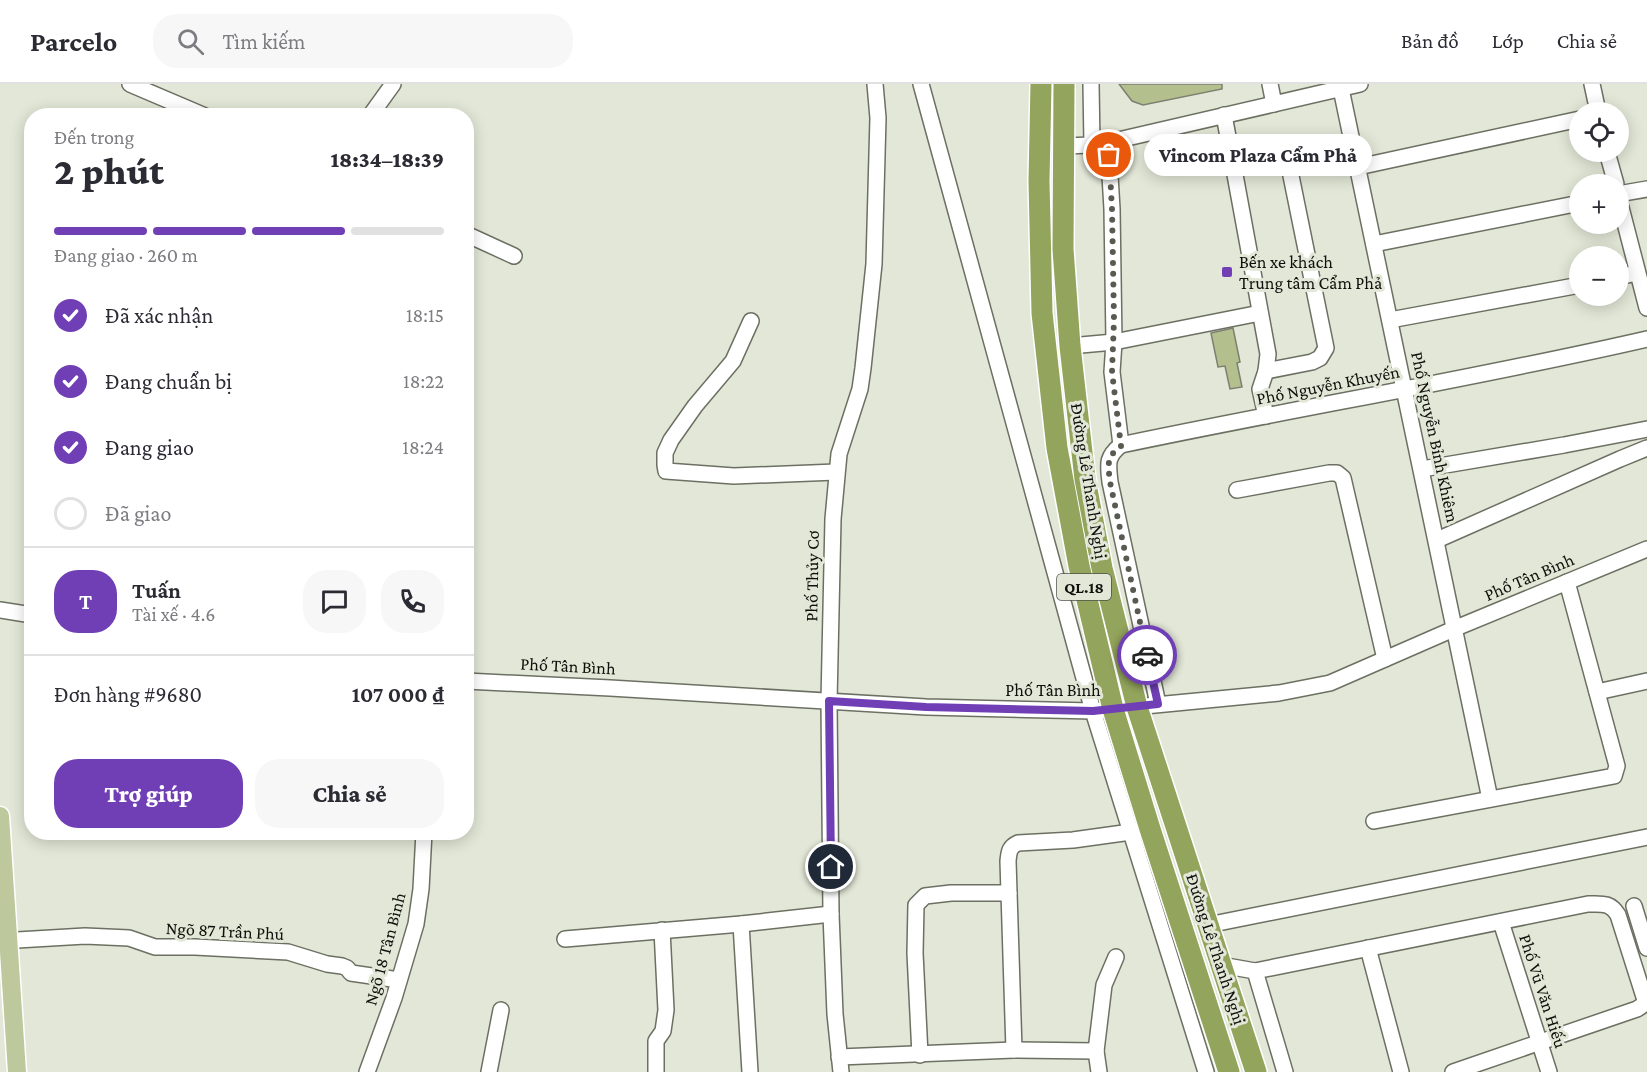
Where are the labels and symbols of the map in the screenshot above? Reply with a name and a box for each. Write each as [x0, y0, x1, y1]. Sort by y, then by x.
pin [1083, 129, 1134, 180]
callout: Vincom Plaza Cẩm Phả [1145, 134, 1373, 176]
place label: Bến xe khách Trung tâm Cẩm Phả [1239, 252, 1382, 293]
marker: Bến xe khách Trung tâm Cẩm Phả [1220, 265, 1234, 279]
street label: Phố Nguyễn Bỉnh Khiêm [1407, 350, 1463, 525]
street label: Phố Nguyễn Khuyến [1255, 361, 1402, 409]
street label: Đường Lê Thanh Nghị [1067, 402, 1111, 561]
street label: Phố Thủy Cơ [801, 530, 823, 622]
street label: Phố Tân Bình [1481, 549, 1577, 605]
road number: QL.18 [1057, 574, 1111, 600]
courier [1117, 625, 1177, 685]
street label: Phố Tân Bình [520, 654, 617, 679]
street label: Phố Tân Bình [1005, 680, 1101, 700]
pin [805, 841, 856, 892]
street label: Đường Lê Thanh Nghị [1182, 871, 1250, 1027]
street label: Ngõ 18 Tân Bình [360, 890, 410, 1008]
street label: Ngõ 87 Trần Phú [165, 918, 285, 944]
street label: Phố Vũ Văn Hiếu [1515, 931, 1571, 1051]

